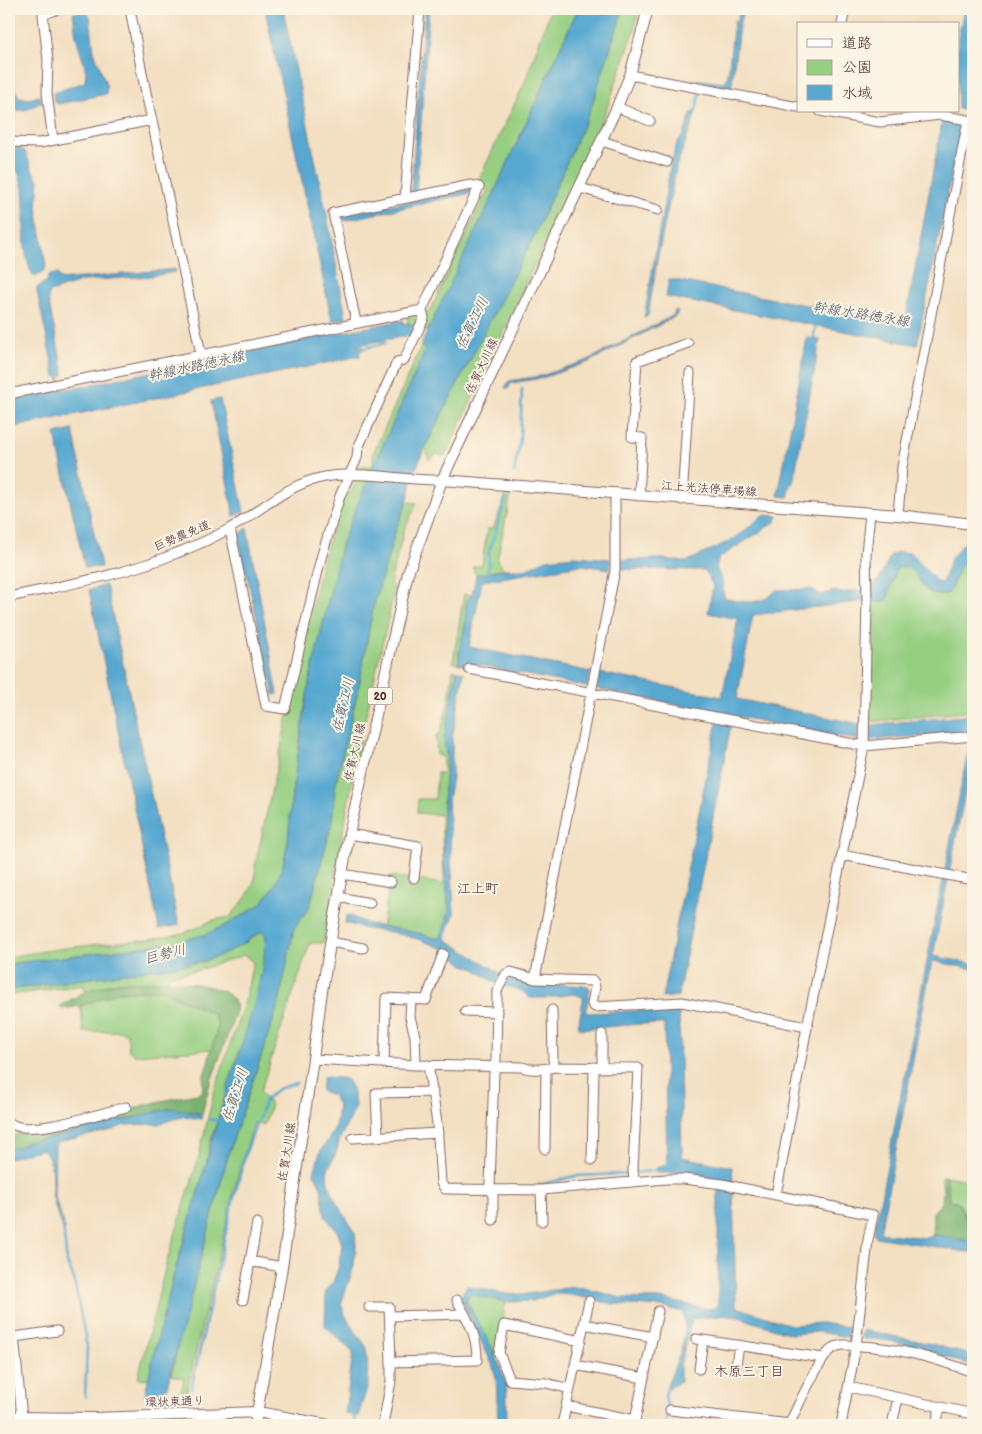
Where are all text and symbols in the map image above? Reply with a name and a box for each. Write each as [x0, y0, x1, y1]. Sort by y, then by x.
legend [797, 22, 960, 112]
text: 道路 [842, 34, 872, 53]
text: 公園 [842, 58, 872, 77]
text: 水域 [842, 84, 872, 103]
water label: 佐賀江川 [452, 294, 492, 352]
water label: 幹線水路徳永線 [811, 298, 912, 330]
street label: 佐賀大川線 [463, 336, 501, 396]
water label: 幹線水路徳永線 [146, 347, 247, 385]
street label: 江上光法停車場線 [661, 478, 757, 500]
street label: 巨勢農免道 [151, 517, 213, 555]
water label: 佐賀江川 [328, 676, 358, 734]
road number: 20 [368, 688, 392, 704]
street label: 佐賀大川線 [341, 721, 369, 783]
district label: 江上町 [457, 880, 499, 897]
water label: 巨勢川 [143, 941, 187, 967]
water label: 佐賀江川 [218, 1066, 252, 1124]
street label: 佐賀大川線 [275, 1121, 299, 1183]
district label: 木原三丁目 [714, 1363, 784, 1380]
street label: 環状東通り [145, 1393, 205, 1411]

